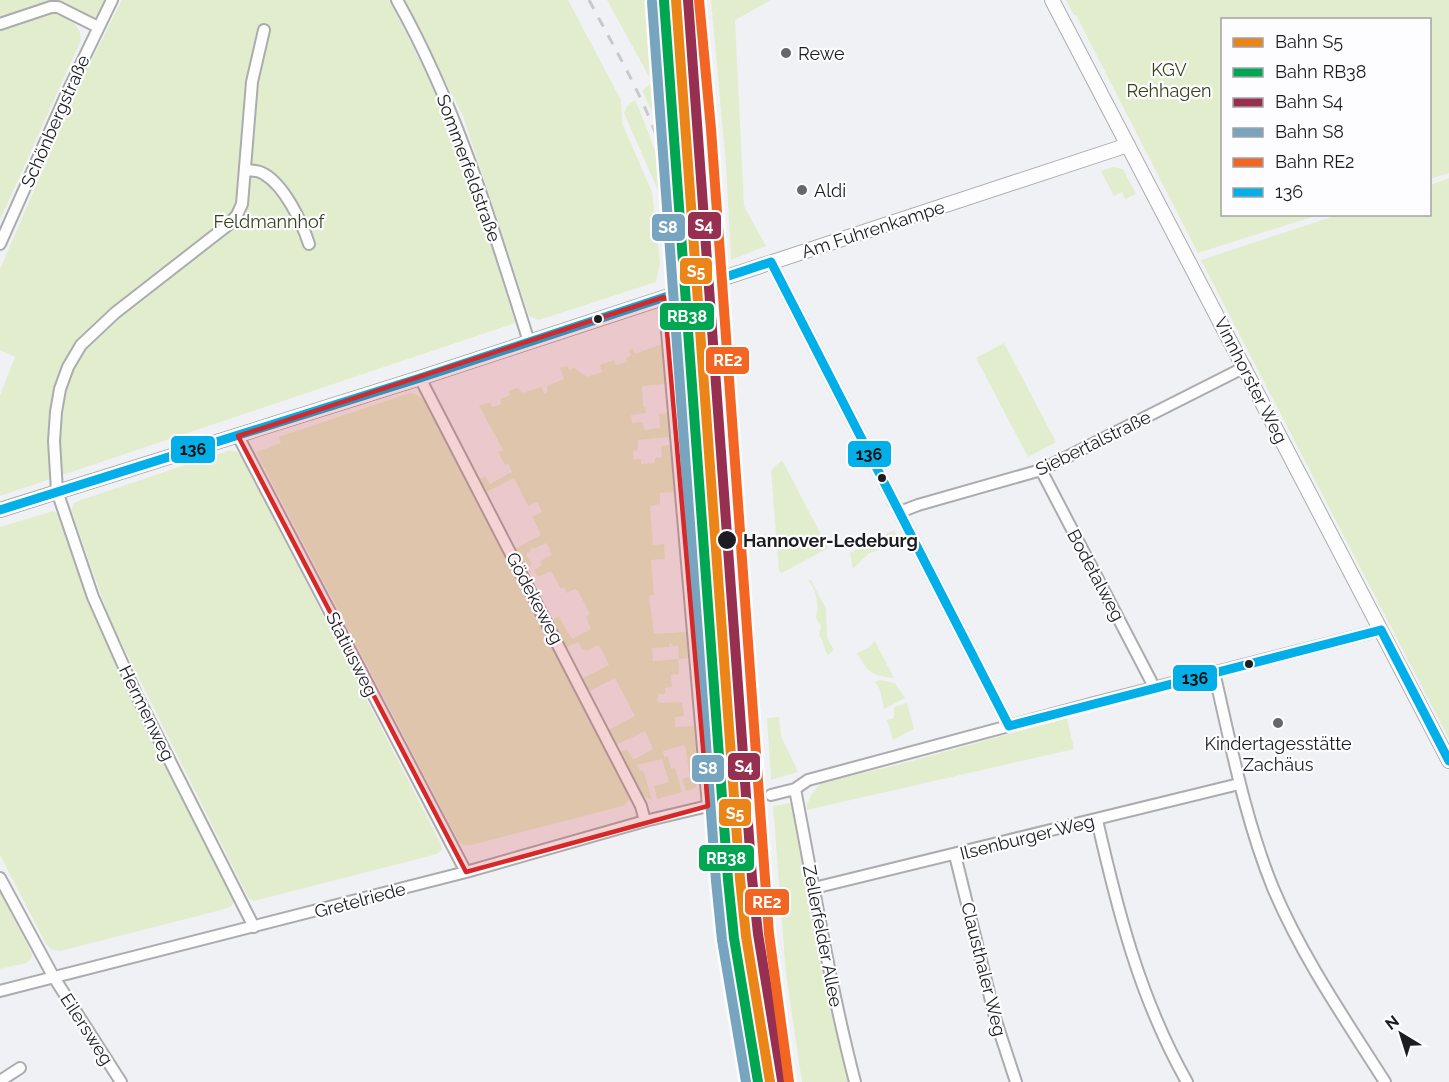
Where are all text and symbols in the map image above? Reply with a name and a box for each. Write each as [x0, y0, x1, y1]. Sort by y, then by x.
legend [1221, 18, 1431, 216]
text: Bahn S5 [1275, 31, 1343, 52]
place label: Rewe [798, 43, 845, 64]
marker: Rewe [779, 46, 793, 60]
street label: Schönbergstraße [16, 51, 94, 190]
park label: KGV Rehhagen [1126, 59, 1212, 101]
text: Bahn RB38 [1275, 61, 1366, 82]
street label: Sommerfeldstraße [433, 91, 506, 245]
text: Bahn S4 [1275, 91, 1343, 112]
text: Bahn S8 [1275, 121, 1344, 142]
text: Bahn RE2 [1275, 151, 1354, 172]
place label: Aldi [814, 180, 846, 201]
text: 136 [1275, 181, 1303, 202]
marker: Aldi [795, 183, 809, 197]
street label: Am Fuhrenkampe [799, 196, 948, 262]
park label: Feldmannhof [214, 211, 326, 232]
line badge: S4 [687, 211, 722, 240]
line badge: S8 [651, 213, 686, 242]
text: S4 [695, 216, 713, 235]
text: S8 [658, 218, 678, 237]
line badge: S5 [679, 257, 713, 285]
text: S5 [687, 262, 705, 281]
line badge: RB38 [659, 302, 715, 331]
text: RB38 [667, 307, 707, 326]
unlabelled marker [592, 313, 604, 325]
street label: Vinnhorster Weg [1210, 313, 1292, 447]
line badge: RE2 [705, 346, 750, 375]
text: RE2 [713, 351, 743, 370]
street label: Siebertalstraße [1032, 406, 1154, 480]
line badge: 136 [170, 435, 216, 464]
text: 136 [180, 440, 207, 459]
line badge: 136 [847, 440, 892, 468]
text: 136 [856, 445, 883, 464]
unlabelled marker [876, 472, 888, 484]
street label: Bodetalweg [1063, 526, 1129, 624]
marker: Hannover-Ledeburg [716, 529, 738, 551]
place label: Hannover-Ledeburg [743, 530, 918, 551]
street label: Gödekeweg [502, 549, 568, 647]
street label: Statiusweg [322, 608, 382, 700]
unlabelled marker [1243, 658, 1255, 670]
street label: Hermenweg [115, 662, 179, 764]
line badge: 136 [1172, 664, 1218, 692]
text: 136 [1182, 669, 1209, 688]
marker: Kindertagesstätte Zachäus [1271, 716, 1285, 730]
place label: Kindertagesstätte Zachäus [1204, 733, 1352, 775]
line badge: S4 [727, 752, 761, 781]
line badge: S8 [691, 754, 725, 783]
text: S4 [735, 757, 753, 776]
text: S8 [698, 759, 718, 778]
line badge: S5 [718, 798, 752, 827]
text: S5 [726, 804, 744, 823]
street label: Ilsenburger Weg [958, 810, 1096, 864]
line badge: RB38 [698, 844, 755, 872]
text: RB38 [706, 849, 746, 868]
street label: Zellerfelder Allee [799, 863, 847, 1009]
street label: Gretelriede [312, 878, 408, 922]
line badge: RE2 [744, 888, 790, 916]
text: RE2 [752, 893, 782, 912]
street label: Clausthaler Weg [957, 900, 1011, 1038]
street label: Eilersweg [56, 989, 118, 1069]
north arrow [1371, 1004, 1431, 1064]
text: N [1381, 1011, 1403, 1034]

